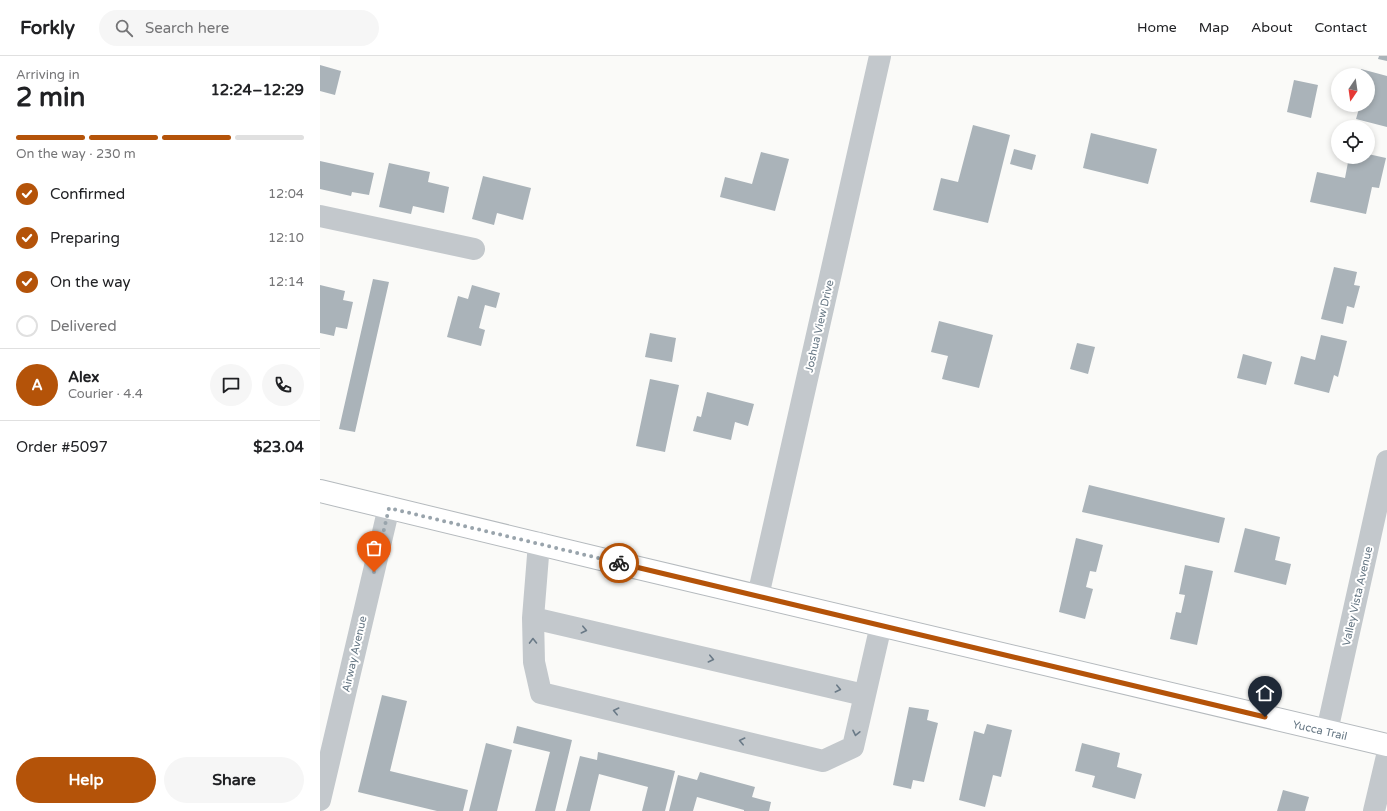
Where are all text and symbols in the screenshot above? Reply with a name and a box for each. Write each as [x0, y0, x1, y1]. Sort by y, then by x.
search box [99, 10, 379, 46]
text: Forkly [20, 17, 75, 39]
icon: search [113, 17, 135, 39]
text: Search here [145, 19, 229, 37]
text: Home [1137, 19, 1177, 36]
text: Map [1199, 19, 1229, 36]
text: About [1251, 19, 1293, 36]
text: Contact [1315, 19, 1367, 36]
text: Arriving in [16, 67, 80, 83]
north arrow [1331, 68, 1375, 112]
map controls [1331, 68, 1375, 164]
text: 12:24–12:29 [210, 81, 304, 99]
text: 2 min [16, 82, 85, 113]
button: locate [1331, 120, 1375, 164]
text: On the way · 230 m [16, 146, 136, 162]
icon: check [16, 183, 38, 205]
text: Confirmed [50, 185, 125, 203]
text: 12:04 [268, 186, 304, 202]
icon: check [16, 227, 38, 249]
text: Preparing [50, 229, 120, 247]
text: 12:10 [268, 230, 304, 246]
icon: check [16, 271, 38, 293]
text: On the way [50, 273, 130, 291]
text: 12:14 [268, 274, 304, 290]
street label: Joshua View Drive [803, 279, 836, 374]
text: Delivered [50, 317, 117, 335]
button: chat [210, 364, 252, 406]
button: phone [262, 364, 304, 406]
text: Alex [68, 368, 99, 386]
text: A [31, 376, 43, 394]
text: Courier · 4.4 [68, 386, 143, 402]
text: Order #5097 [16, 438, 108, 456]
text: $23.04 [253, 438, 304, 456]
pin [357, 531, 391, 572]
icon: bag [363, 537, 385, 559]
courier [599, 543, 639, 583]
street label: Valley Vista Avenue [1340, 545, 1375, 647]
icon: bike [608, 552, 630, 574]
street label: Airway Avenue [339, 615, 370, 694]
one-way arrow [581, 625, 588, 633]
one-way arrow [529, 638, 537, 644]
one-way arrow [708, 655, 714, 663]
pin [1248, 676, 1282, 717]
icon: home [1254, 682, 1276, 704]
one-way arrow [835, 684, 841, 692]
one-way arrow [613, 708, 619, 716]
street label: Yucca Trail [1291, 718, 1348, 743]
one-way arrow [852, 730, 860, 736]
one-way arrow [739, 738, 746, 746]
button: Help [16, 757, 156, 803]
button: Share [164, 757, 304, 803]

